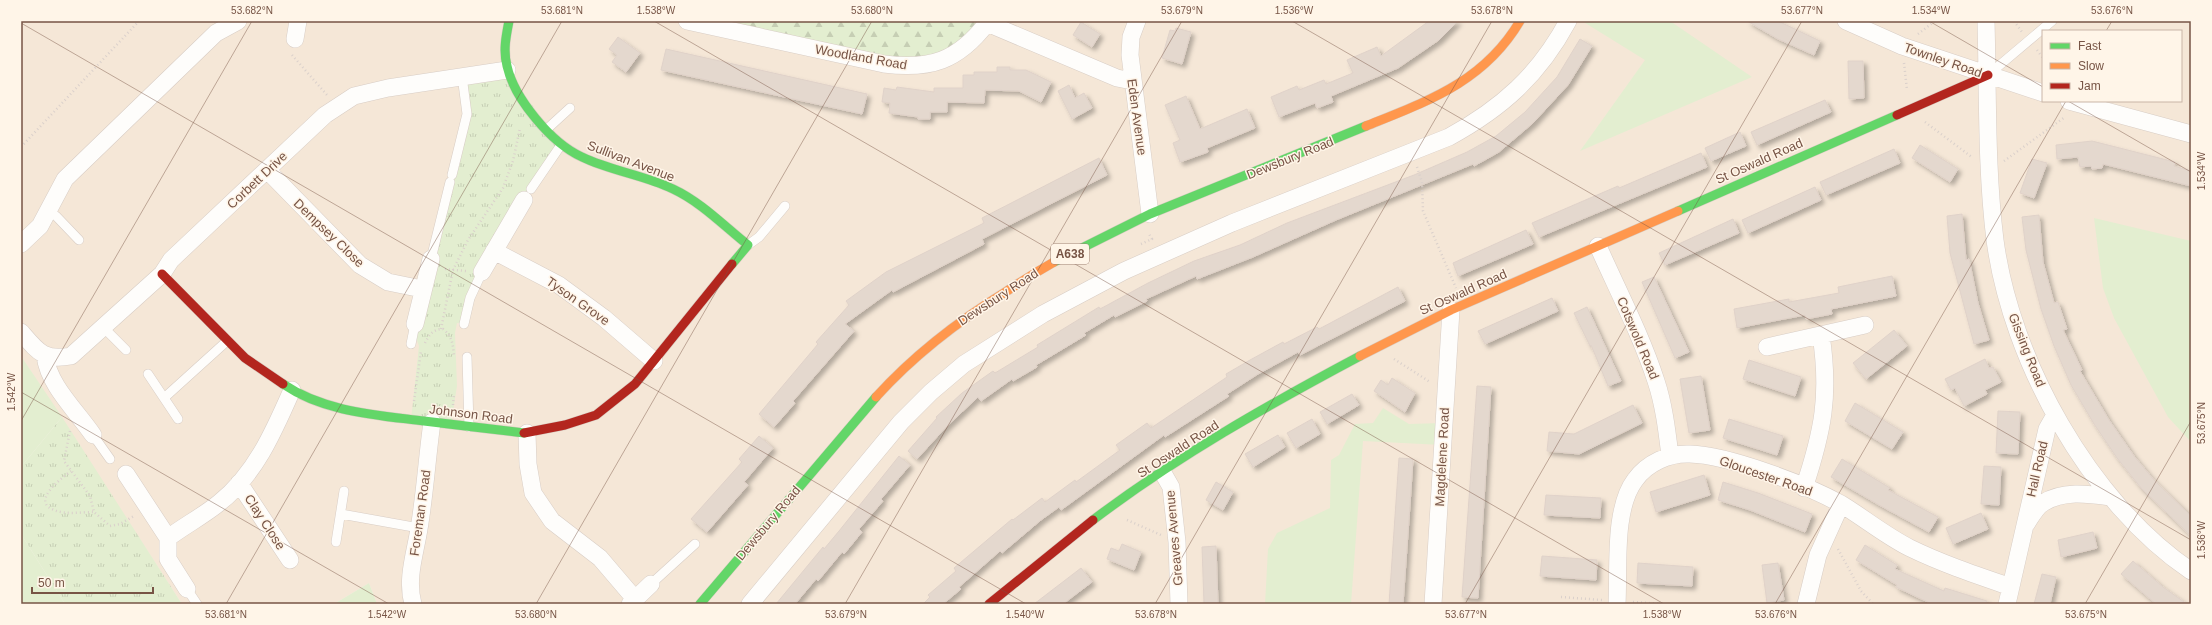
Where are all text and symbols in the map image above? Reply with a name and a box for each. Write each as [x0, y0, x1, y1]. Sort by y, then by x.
text: 53.682°N [231, 5, 273, 16]
text: 53.681°N [541, 5, 583, 16]
text: 1.538°W [637, 5, 676, 16]
text: 53.680°N [851, 5, 893, 16]
text: 53.679°N [1161, 5, 1203, 16]
text: 1.536°W [1275, 5, 1314, 16]
text: 53.678°N [1471, 5, 1513, 16]
text: 53.677°N [1781, 5, 1823, 16]
text: 1.534°W [1912, 5, 1951, 16]
text: 53.676°N [2091, 5, 2133, 16]
legend [2042, 30, 2182, 102]
text: Fast [2078, 39, 2102, 53]
street label: Townley Road [1902, 40, 1984, 80]
street label: Woodland Road [814, 42, 908, 72]
text: Slow [2078, 59, 2104, 73]
street label: Eden Avenue [1124, 78, 1150, 156]
text: Jam [2078, 79, 2101, 93]
street label: Dewsbury Road [1244, 134, 1336, 182]
street label: St Oswald Road [1713, 135, 1805, 187]
street label: Sullivan Avenue [585, 137, 677, 185]
street label: Corbett Drive [224, 148, 290, 212]
text: 1.534°W [2196, 151, 2207, 190]
street label: Dempsey Close [291, 196, 367, 270]
road number: A638 [1051, 244, 1089, 264]
street label: Dewsbury Road [955, 266, 1041, 328]
street label: St Oswald Road [1417, 266, 1509, 318]
street label: Tyson Grove [544, 274, 612, 328]
street label: Cotswold Road [1614, 294, 1662, 382]
street label: Gissing Road [2005, 311, 2049, 389]
text: 1.542°W [6, 372, 17, 411]
street label: Johnson Road [428, 401, 514, 427]
text: 53.675°N [2196, 402, 2207, 444]
street label: Magdelene Road [1432, 407, 1452, 507]
street label: St Oswald Road [1135, 417, 1221, 481]
street label: Hall Road [2023, 439, 2051, 499]
street label: Gloucester Road [1717, 453, 1815, 499]
street label: Foreman Road [407, 469, 433, 557]
street label: Dewsbury Road [733, 483, 803, 563]
street label: Greaves Avenue [1162, 490, 1186, 586]
street label: Clay Close [242, 492, 288, 552]
text: 1.536°W [2196, 520, 2207, 559]
scale bar [32, 569, 153, 595]
text: 50 m [38, 576, 65, 590]
text: 53.681°N [205, 609, 247, 620]
text: 1.542°W [368, 609, 407, 620]
text: 53.680°N [515, 609, 557, 620]
text: 53.679°N [825, 609, 867, 620]
text: 1.540°W [1006, 609, 1045, 620]
text: 53.678°N [1135, 609, 1177, 620]
text: 53.677°N [1445, 609, 1487, 620]
text: 1.538°W [1643, 609, 1682, 620]
text: 53.676°N [1755, 609, 1797, 620]
text: 53.675°N [2065, 609, 2107, 620]

